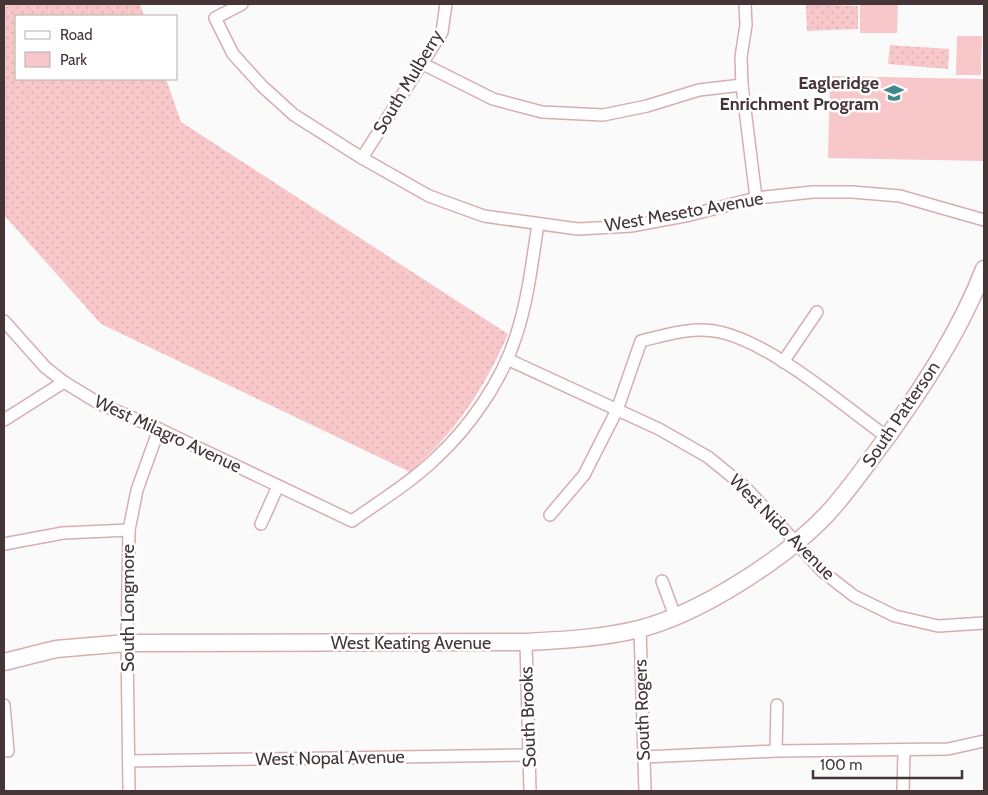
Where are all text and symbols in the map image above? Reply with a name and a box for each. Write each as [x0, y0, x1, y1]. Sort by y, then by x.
legend [15, 15, 178, 80]
text: Road [60, 26, 93, 44]
street label: South Mulberry [368, 26, 448, 138]
text: Park [60, 51, 87, 69]
place label: Eagleridge Enrichment Program [720, 72, 879, 115]
school or university icon: Eagleridge Enrichment Program [883, 82, 905, 104]
street label: West Meseto Avenue [603, 187, 765, 237]
street label: South Patterson [858, 357, 944, 471]
street label: West Milagro Avenue [91, 390, 245, 478]
street label: West Nido Avenue [725, 470, 839, 584]
street label: South Longmore [117, 544, 139, 672]
street label: West Keating Avenue [331, 632, 491, 654]
street label: South Rogers [629, 659, 655, 761]
street label: South Brooks [515, 666, 541, 768]
street label: West Nopal Avenue [255, 746, 405, 770]
scale bar [813, 748, 962, 780]
text: 100 m [820, 756, 862, 774]

